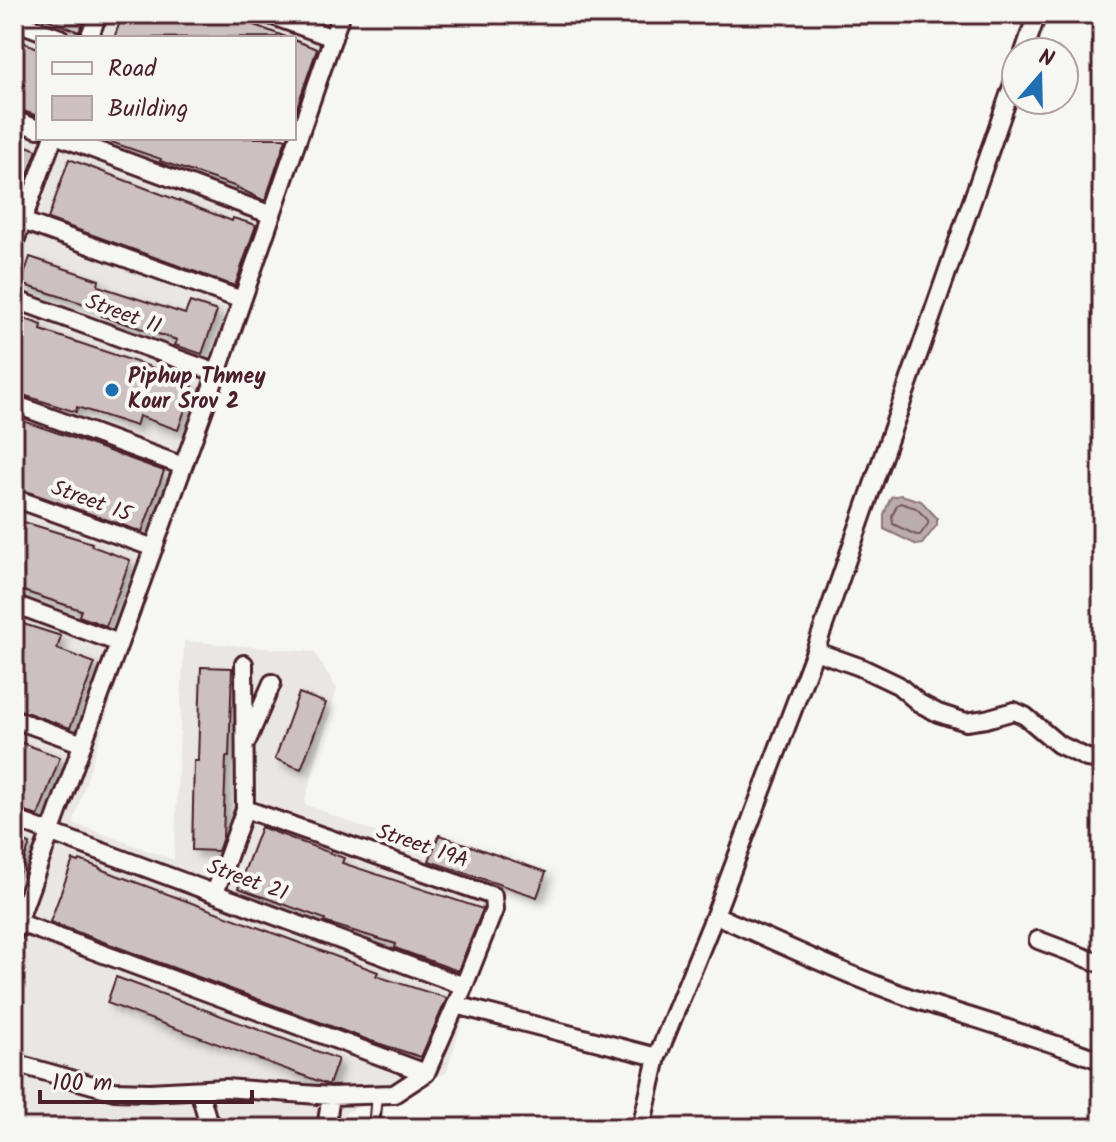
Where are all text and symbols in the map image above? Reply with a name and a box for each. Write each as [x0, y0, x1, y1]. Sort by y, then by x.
legend [36, 36, 296, 140]
north arrow [1000, 36, 1080, 116]
text: N [1033, 41, 1059, 78]
text: Road [108, 50, 157, 89]
text: Building [108, 90, 188, 129]
street label: Street 11 [80, 285, 166, 345]
place label: Piphup Thmey Kour Srov 2 [128, 360, 266, 420]
marker: Piphup Thmey Kour Srov 2 [103, 381, 121, 399]
street label: Street 15 [46, 471, 137, 533]
street label: Street 19A [371, 815, 473, 879]
street label: Street 21 [201, 850, 293, 912]
scale bar [40, 1054, 252, 1104]
text: 100 m [52, 1064, 112, 1103]

